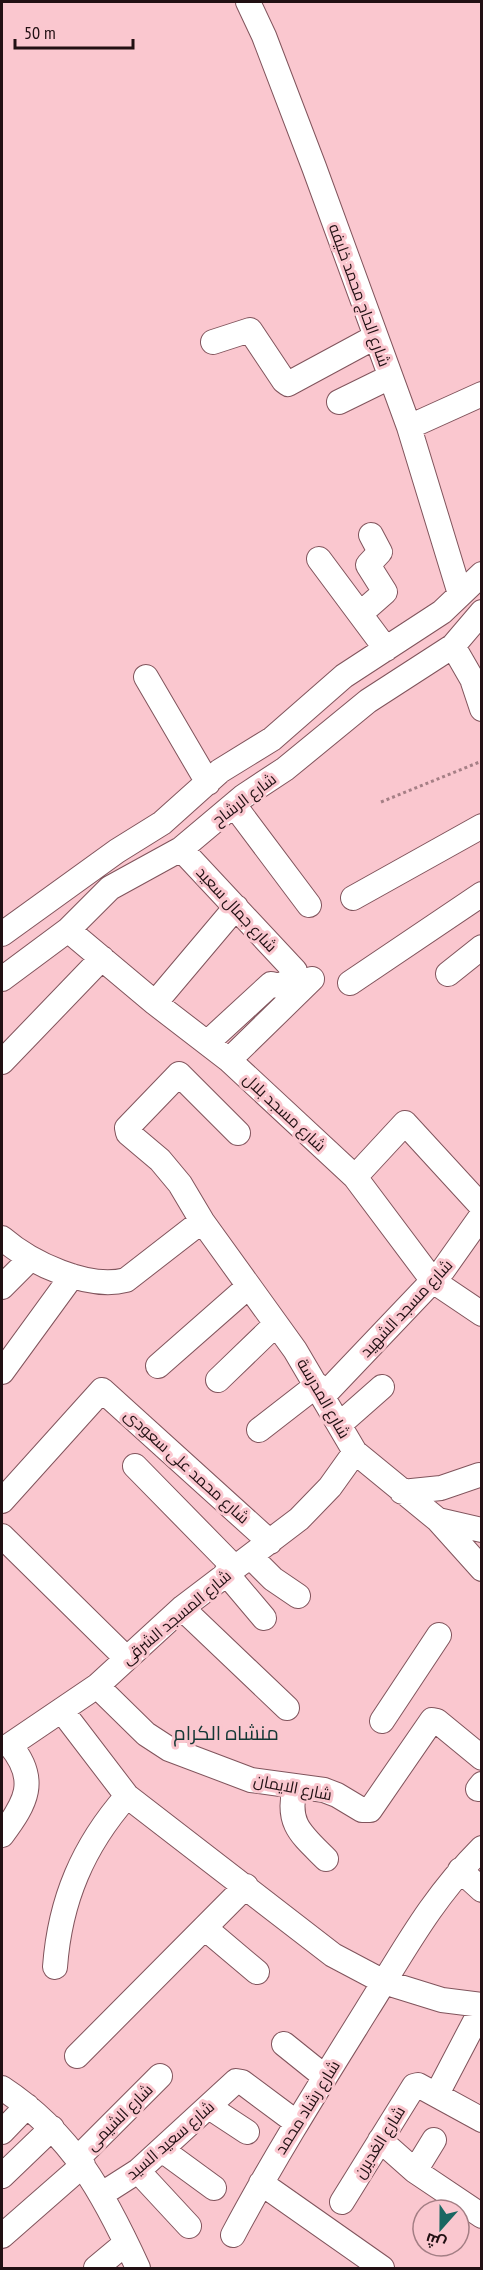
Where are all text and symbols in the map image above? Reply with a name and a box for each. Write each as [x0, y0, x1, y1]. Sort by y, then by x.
scale bar [15, 12, 134, 50]
text: 50 m [24, 21, 56, 44]
street label: شارع الحاج محمد خليفه [323, 221, 395, 370]
street label: شارع الرشاح [208, 768, 281, 831]
street label: شارع جمال سعيد [191, 862, 282, 957]
street label: شارع مسجد بلال [238, 1069, 330, 1157]
street label: شارع مسجد الشهيد [356, 1255, 458, 1362]
street label: شارع المدرسة [291, 1354, 355, 1443]
street label: شارع محمد على سعودى [119, 1405, 254, 1529]
street label: شارع المسجد الشرقى [117, 1565, 236, 1670]
district label: منشاه الكرام [173, 1720, 279, 1747]
street label: شارع الايمان [252, 1770, 334, 1806]
street label: شارع رشاد محمد [270, 2056, 346, 2159]
street label: شارع الشيمى [81, 2079, 158, 2156]
street label: شارع سعيد السيد [122, 2096, 219, 2185]
street label: شارع الغديرن [349, 2102, 411, 2183]
north arrow [411, 2198, 471, 2258]
text: ش [422, 2229, 449, 2255]

